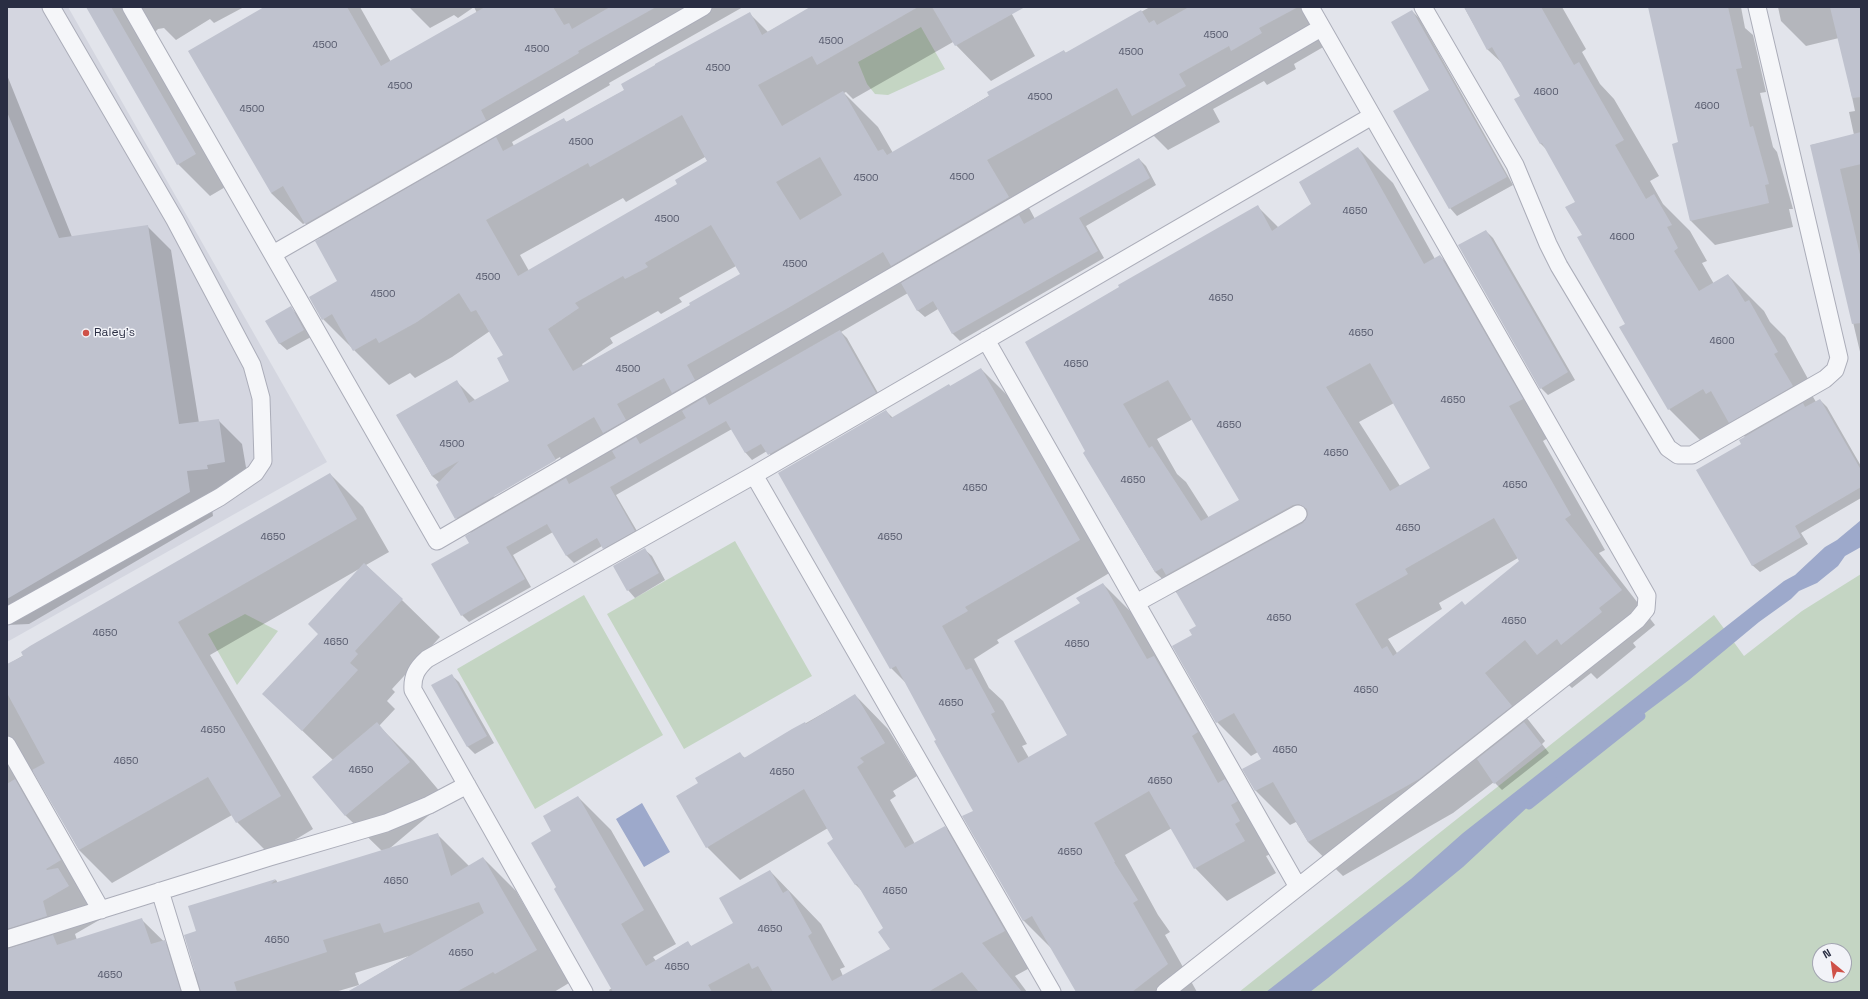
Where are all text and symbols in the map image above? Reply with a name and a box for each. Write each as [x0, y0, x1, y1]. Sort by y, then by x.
house number: 4500 [1203, 29, 1229, 41]
house number: 4500 [818, 35, 844, 47]
house number: 4500 [312, 39, 338, 51]
house number: 4500 [524, 43, 550, 55]
house number: 4500 [1118, 46, 1144, 58]
house number: 4500 [705, 62, 731, 74]
house number: 4500 [387, 80, 413, 92]
house number: 4600 [1533, 86, 1559, 98]
house number: 4500 [1027, 91, 1053, 103]
house number: 4600 [1694, 100, 1720, 112]
house number: 4500 [239, 103, 265, 115]
house number: 4500 [568, 136, 594, 148]
house number: 4500 [949, 171, 975, 183]
house number: 4500 [853, 172, 879, 184]
house number: 4650 [1343, 205, 1367, 217]
house number: 4500 [654, 213, 680, 225]
house number: 4600 [1609, 231, 1635, 243]
house number: 4500 [782, 258, 808, 270]
house number: 4500 [475, 271, 501, 283]
house number: 4500 [370, 288, 396, 300]
house number: 4650 [1209, 292, 1233, 304]
place label: Raley's [94, 326, 135, 340]
house number: 4650 [1349, 327, 1373, 339]
marker: Raley's [81, 328, 91, 338]
house number: 4600 [1709, 335, 1735, 347]
house number: 4650 [1064, 358, 1088, 370]
house number: 4500 [615, 363, 641, 375]
house number: 4650 [1441, 394, 1465, 406]
house number: 4650 [1217, 419, 1241, 431]
house number: 4500 [439, 438, 465, 450]
house number: 4650 [1324, 447, 1348, 459]
house number: 4650 [1121, 474, 1145, 486]
house number: 4650 [1503, 479, 1527, 491]
house number: 4650 [963, 482, 987, 494]
house number: 4650 [1396, 522, 1420, 534]
house number: 4650 [261, 531, 285, 543]
house number: 4650 [878, 531, 902, 543]
house number: 4650 [1267, 612, 1291, 624]
house number: 4650 [1502, 615, 1526, 627]
house number: 4650 [93, 627, 117, 639]
house number: 4650 [324, 636, 348, 648]
house number: 4650 [1065, 638, 1089, 650]
house number: 4650 [1354, 684, 1378, 696]
house number: 4650 [939, 697, 963, 709]
house number: 4650 [201, 724, 225, 736]
house number: 4650 [1273, 744, 1297, 756]
house number: 4650 [114, 755, 138, 767]
house number: 4650 [349, 764, 373, 776]
house number: 4650 [770, 766, 794, 778]
house number: 4650 [1148, 775, 1172, 787]
house number: 4650 [1058, 846, 1082, 858]
house number: 4650 [384, 875, 408, 887]
house number: 4650 [883, 885, 907, 897]
house number: 4650 [758, 923, 782, 935]
house number: 4650 [265, 934, 289, 946]
north arrow [1812, 943, 1852, 983]
text: N [1820, 945, 1833, 961]
house number: 4650 [449, 947, 473, 959]
house number: 4650 [665, 961, 689, 973]
house number: 4650 [98, 969, 122, 981]

